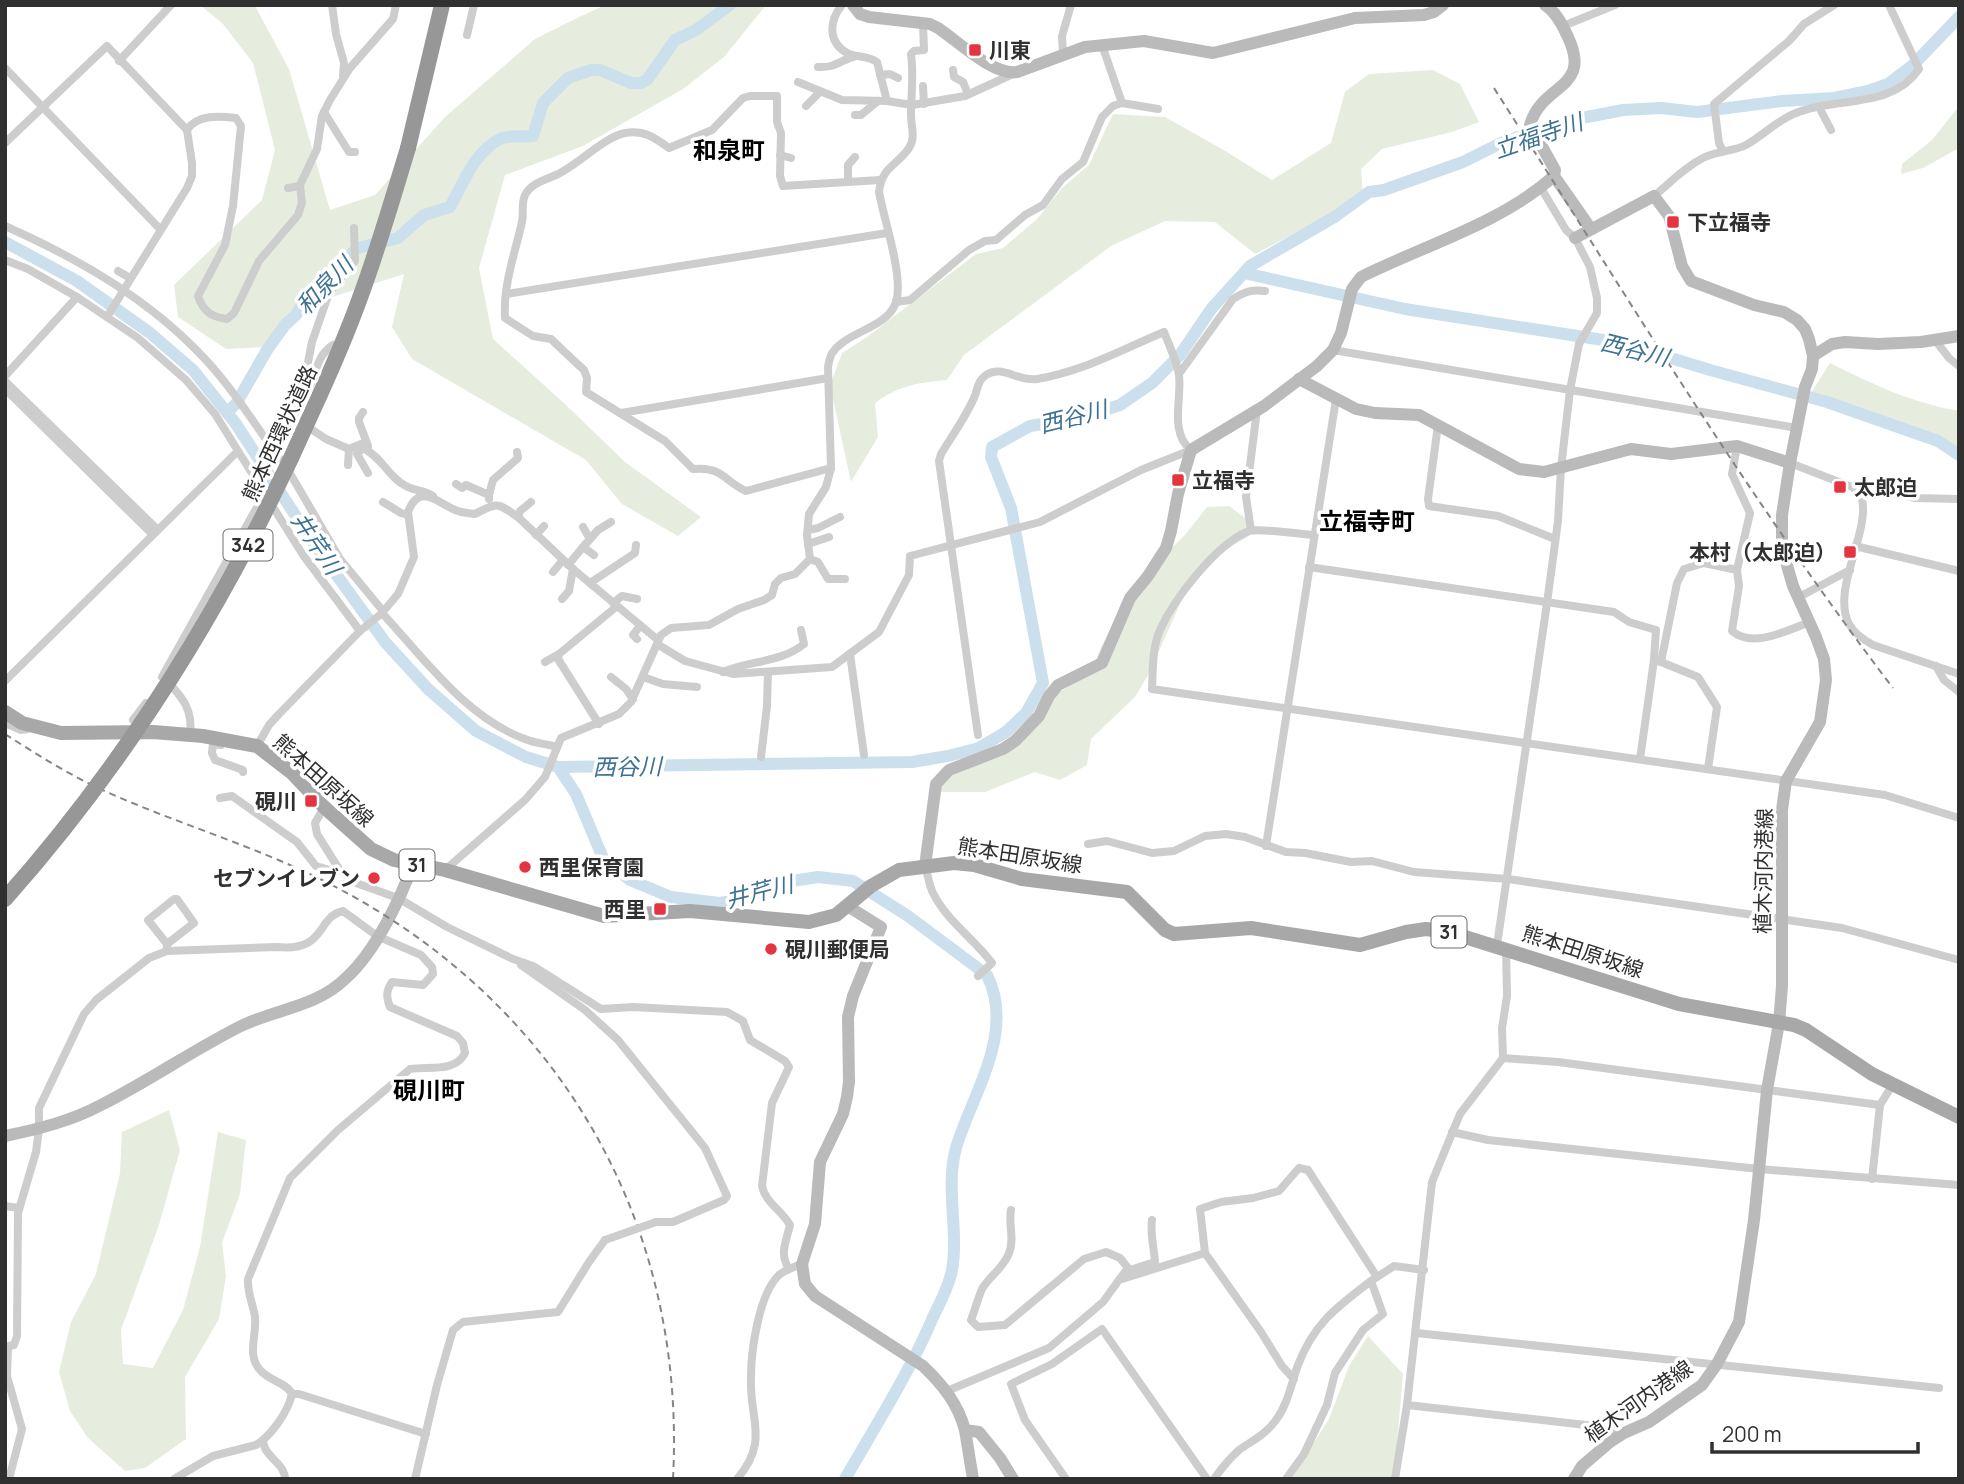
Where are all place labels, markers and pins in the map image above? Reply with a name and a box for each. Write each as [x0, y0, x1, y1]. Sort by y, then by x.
place label: 川東 [989, 36, 1031, 64]
marker: 川東 [967, 42, 983, 58]
place label: 下立福寺 [1687, 208, 1771, 236]
marker: 下立福寺 [1665, 214, 1681, 230]
place label: 立福寺 [1192, 466, 1255, 494]
marker: 立福寺 [1170, 472, 1186, 488]
place label: 太郎迫 [1854, 473, 1917, 501]
marker: 太郎迫 [1832, 479, 1848, 495]
place label: 本村（太郎迫） [1689, 538, 1836, 566]
marker: 本村（太郎迫） [1842, 544, 1858, 560]
place label: 硯川 [255, 787, 297, 815]
marker: 硯川 [303, 793, 319, 809]
place label: 西里保育園 [539, 853, 644, 881]
marker: 西里保育園 [517, 859, 533, 875]
place label: セブンイレブン [213, 864, 360, 892]
marker: セブンイレブン [366, 870, 382, 886]
place label: 西里 [604, 895, 646, 923]
marker: 西里 [652, 901, 668, 917]
place label: 硯川郵便局 [785, 935, 890, 963]
marker: 硯川郵便局 [763, 941, 779, 957]

